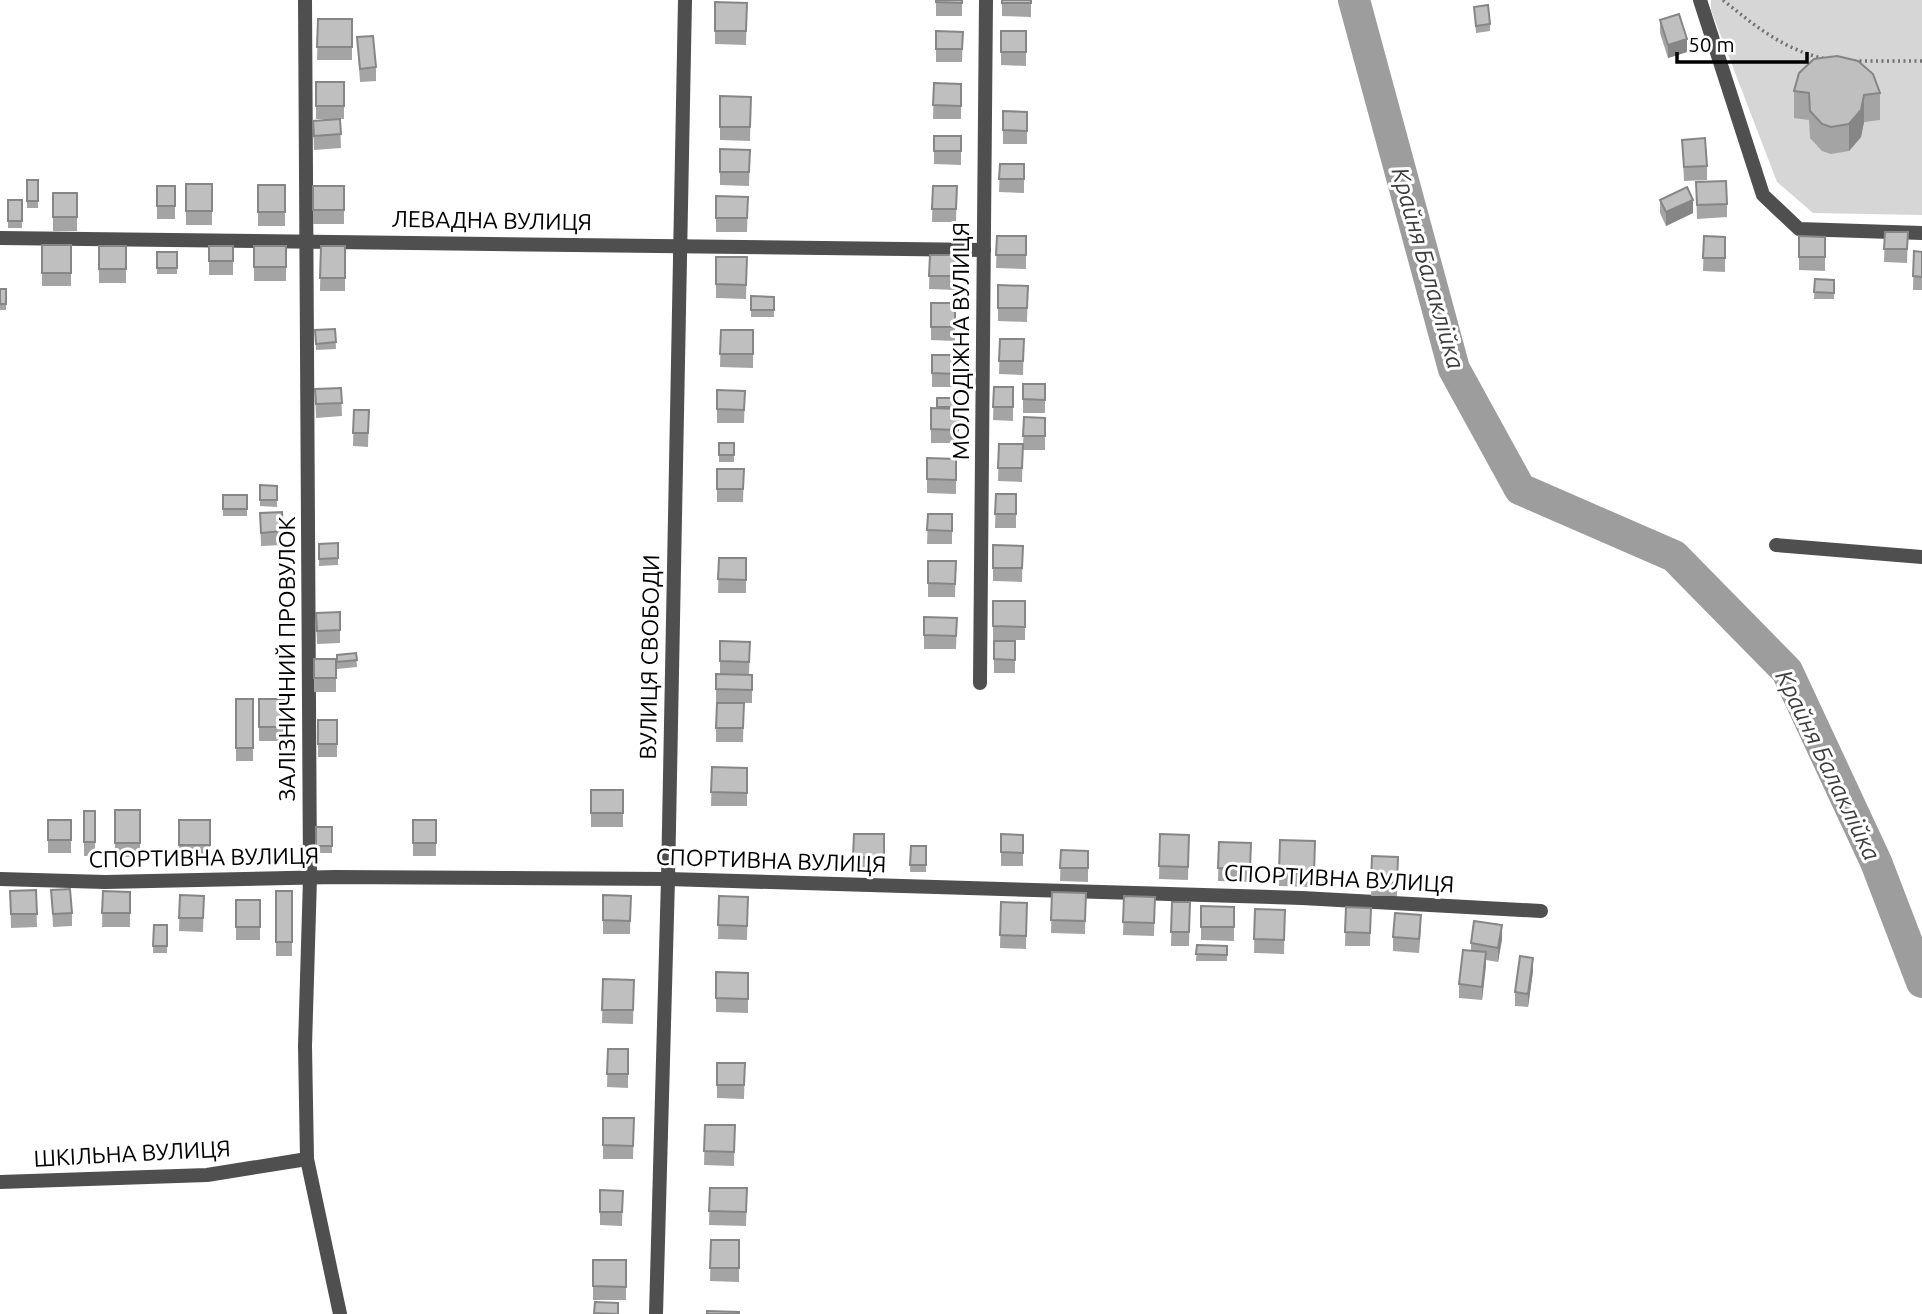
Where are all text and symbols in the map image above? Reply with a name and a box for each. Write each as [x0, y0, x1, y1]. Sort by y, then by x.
scale bar [1677, 21, 1806, 65]
text: 50 m [1688, 32, 1735, 56]
water label: Крайня Балаклійка [1386, 164, 1470, 372]
street label: ЛЕВАДНА ВУЛИЦЯ [392, 206, 592, 234]
street label: МОЛОДІЖНА ВУЛИЦЯ [948, 222, 973, 460]
street label: ЗАЛІЗНИЧНИЙ ПРОВУЛОК [274, 516, 299, 802]
street label: ВУЛИЦЯ СВОБОДИ [635, 554, 663, 760]
water label: Крайня Балаклійка [1770, 666, 1886, 865]
street label: СПОРТИВНА ВУЛИЦЯ [88, 842, 320, 872]
street label: СПОРТИВНА ВУЛИЦЯ [655, 843, 887, 877]
street label: СПОРТИВНА ВУЛИЦЯ [1223, 859, 1455, 897]
street label: ШКІЛЬНА ВУЛИЦЯ [33, 1135, 231, 1171]

